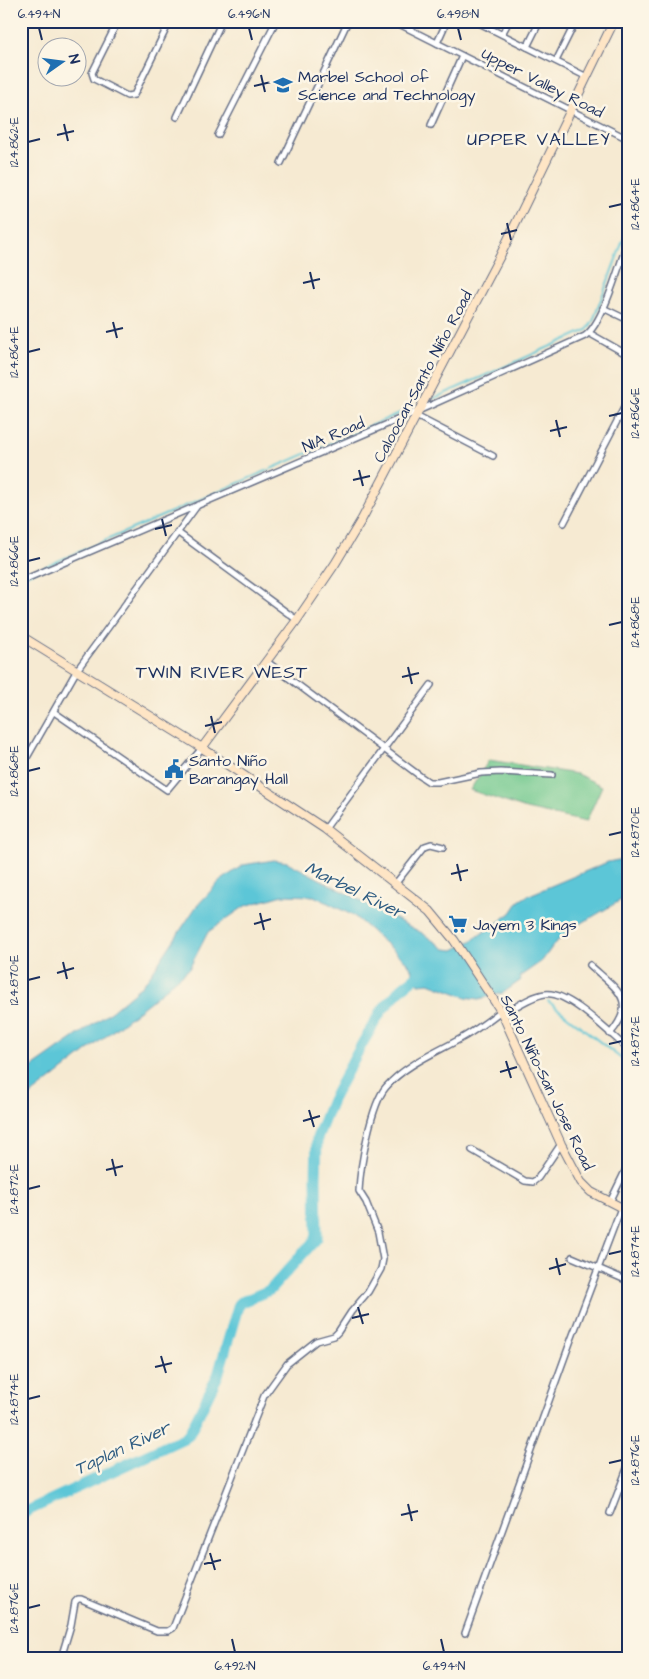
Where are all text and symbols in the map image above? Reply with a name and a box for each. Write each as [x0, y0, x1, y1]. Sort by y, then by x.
text: 6.494°N [18, 6, 61, 23]
text: 6.496°N [228, 6, 270, 23]
text: 6.498°N [437, 6, 480, 23]
north arrow [38, 38, 88, 88]
street label: Upper Valley Road [477, 43, 607, 124]
text: N [63, 52, 84, 66]
place label: Marbel School of Science and Technology [298, 66, 476, 107]
school or university icon: Marbel School of Science and Technology [272, 74, 294, 96]
text: 124.862°E [6, 117, 23, 167]
district label: UPPER VALLEY [467, 127, 611, 152]
text: 124.864°E [627, 178, 644, 230]
street label: Caloocan-Santo Niño Road [368, 286, 478, 466]
text: 124.864°E [6, 326, 23, 378]
text: 124.866°E [627, 388, 644, 438]
street label: NIA Road [299, 412, 368, 458]
text: 124.866°E [6, 536, 23, 586]
text: 124.868°E [627, 596, 644, 648]
district label: TWIN RIVER WEST [136, 660, 308, 685]
text: 124.868°E [6, 745, 23, 797]
place label: Santo Niño Barangay Hall [189, 750, 288, 791]
public building icon: Santo Niño Barangay Hall [163, 758, 185, 780]
text: 124.870°E [627, 807, 644, 857]
water label: Marbel River [301, 855, 411, 926]
supermarket icon: Jayem 3 Kings [447, 913, 469, 935]
place label: Jayem 3 Kings [473, 914, 577, 937]
text: 124.870°E [6, 955, 23, 1005]
street label: Santo Niño-San Jose Road [495, 991, 599, 1174]
text: 124.872°E [627, 1016, 644, 1066]
text: 124.872°E [6, 1164, 23, 1214]
text: 124.874°E [627, 1225, 644, 1277]
text: 124.874°E [6, 1373, 23, 1425]
water label: Taplan River [70, 1414, 176, 1482]
text: 124.876°E [627, 1435, 644, 1485]
text: 124.876°E [6, 1583, 23, 1633]
text: 6.492°N [214, 1658, 256, 1675]
text: 6.494°N [423, 1658, 466, 1675]

